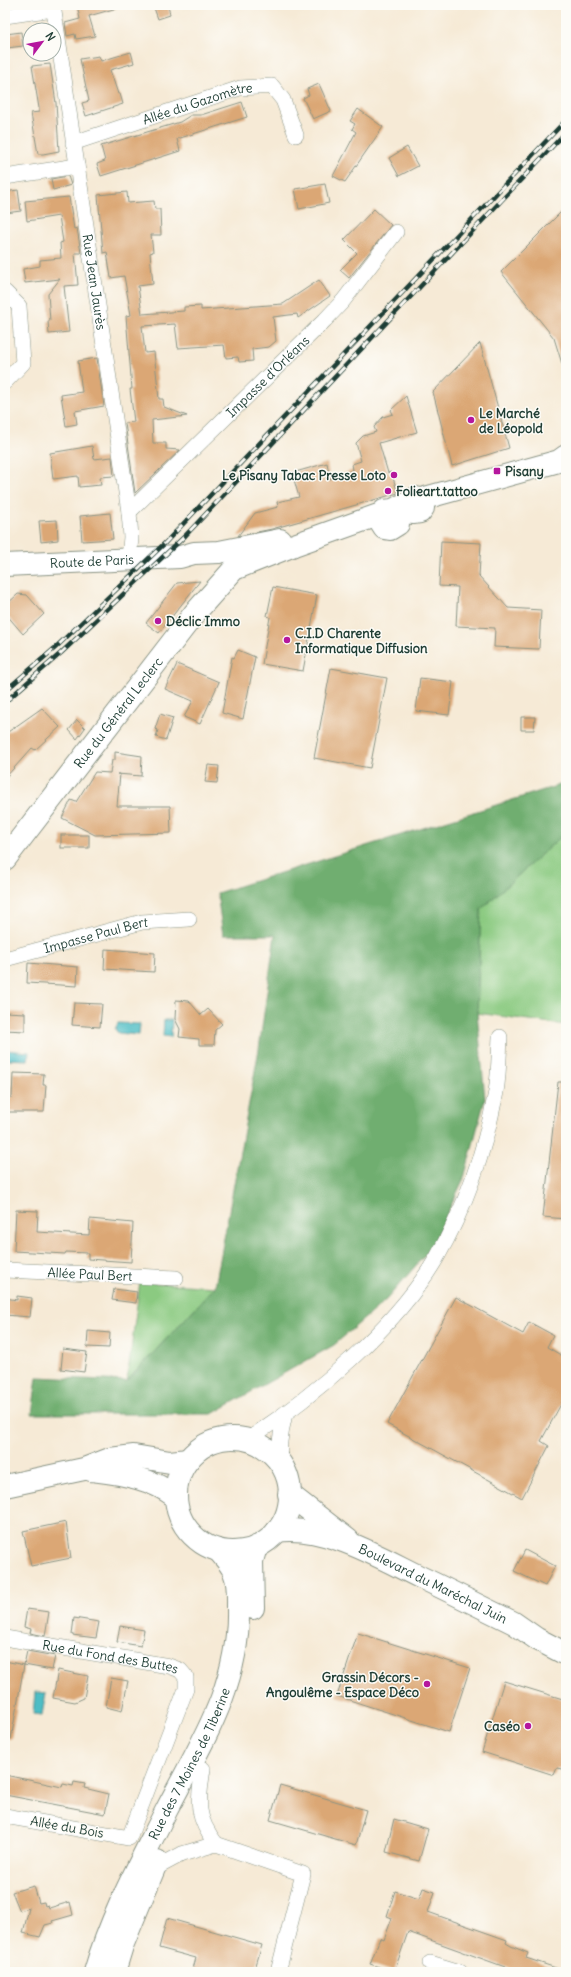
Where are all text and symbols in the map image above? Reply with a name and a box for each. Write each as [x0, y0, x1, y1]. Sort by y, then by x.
north arrow [22, 22, 62, 62]
text: N [43, 30, 58, 44]
street label: Allée du Gazomètre [140, 79, 253, 128]
street label: Rue Jean Jaurès [79, 233, 110, 331]
street label: Impasse d'Orléans [222, 332, 313, 421]
place label: Le Marché de Léopold [479, 405, 543, 437]
marker: Le Marché de Léopold [466, 415, 476, 425]
place label: Pisany [505, 463, 544, 480]
marker: Pisany [492, 466, 502, 476]
place label: Le Pisany Tabac Presse Loto [222, 467, 386, 484]
marker: Le Pisany Tabac Presse Loto [389, 470, 399, 480]
place label: Folieart.tattoo [396, 483, 478, 500]
marker: Folieart.tattoo [383, 486, 393, 496]
street label: Route de Paris [49, 551, 134, 571]
place label: Déclic Immo [166, 613, 240, 630]
marker: Déclic Immo [153, 616, 163, 626]
place label: C.I.D Charente Informatique Diffusion [295, 625, 428, 657]
marker: C.I.D Charente Informatique Diffusion [282, 635, 292, 645]
street label: Rue du Général Leclerc [70, 653, 166, 772]
street label: Impasse Paul Bert [42, 913, 149, 957]
street label: Allée Paul Bert [47, 1263, 133, 1284]
street label: Boulevard du Maréchal Juin [356, 1540, 511, 1627]
street label: Rue du Fond des Buttes [41, 1636, 181, 1677]
place label: Grassin Décors - Angoulême - Espace Déco [266, 1669, 419, 1701]
marker: Grassin Décors - Angoulême - Espace Déco [422, 1679, 432, 1689]
street label: Rue des 7 Moines de Tiberine [144, 1685, 233, 1843]
place label: Caséo [484, 1718, 520, 1735]
marker: Caséo [523, 1721, 533, 1731]
street label: Allée du Bois [29, 1812, 105, 1842]

